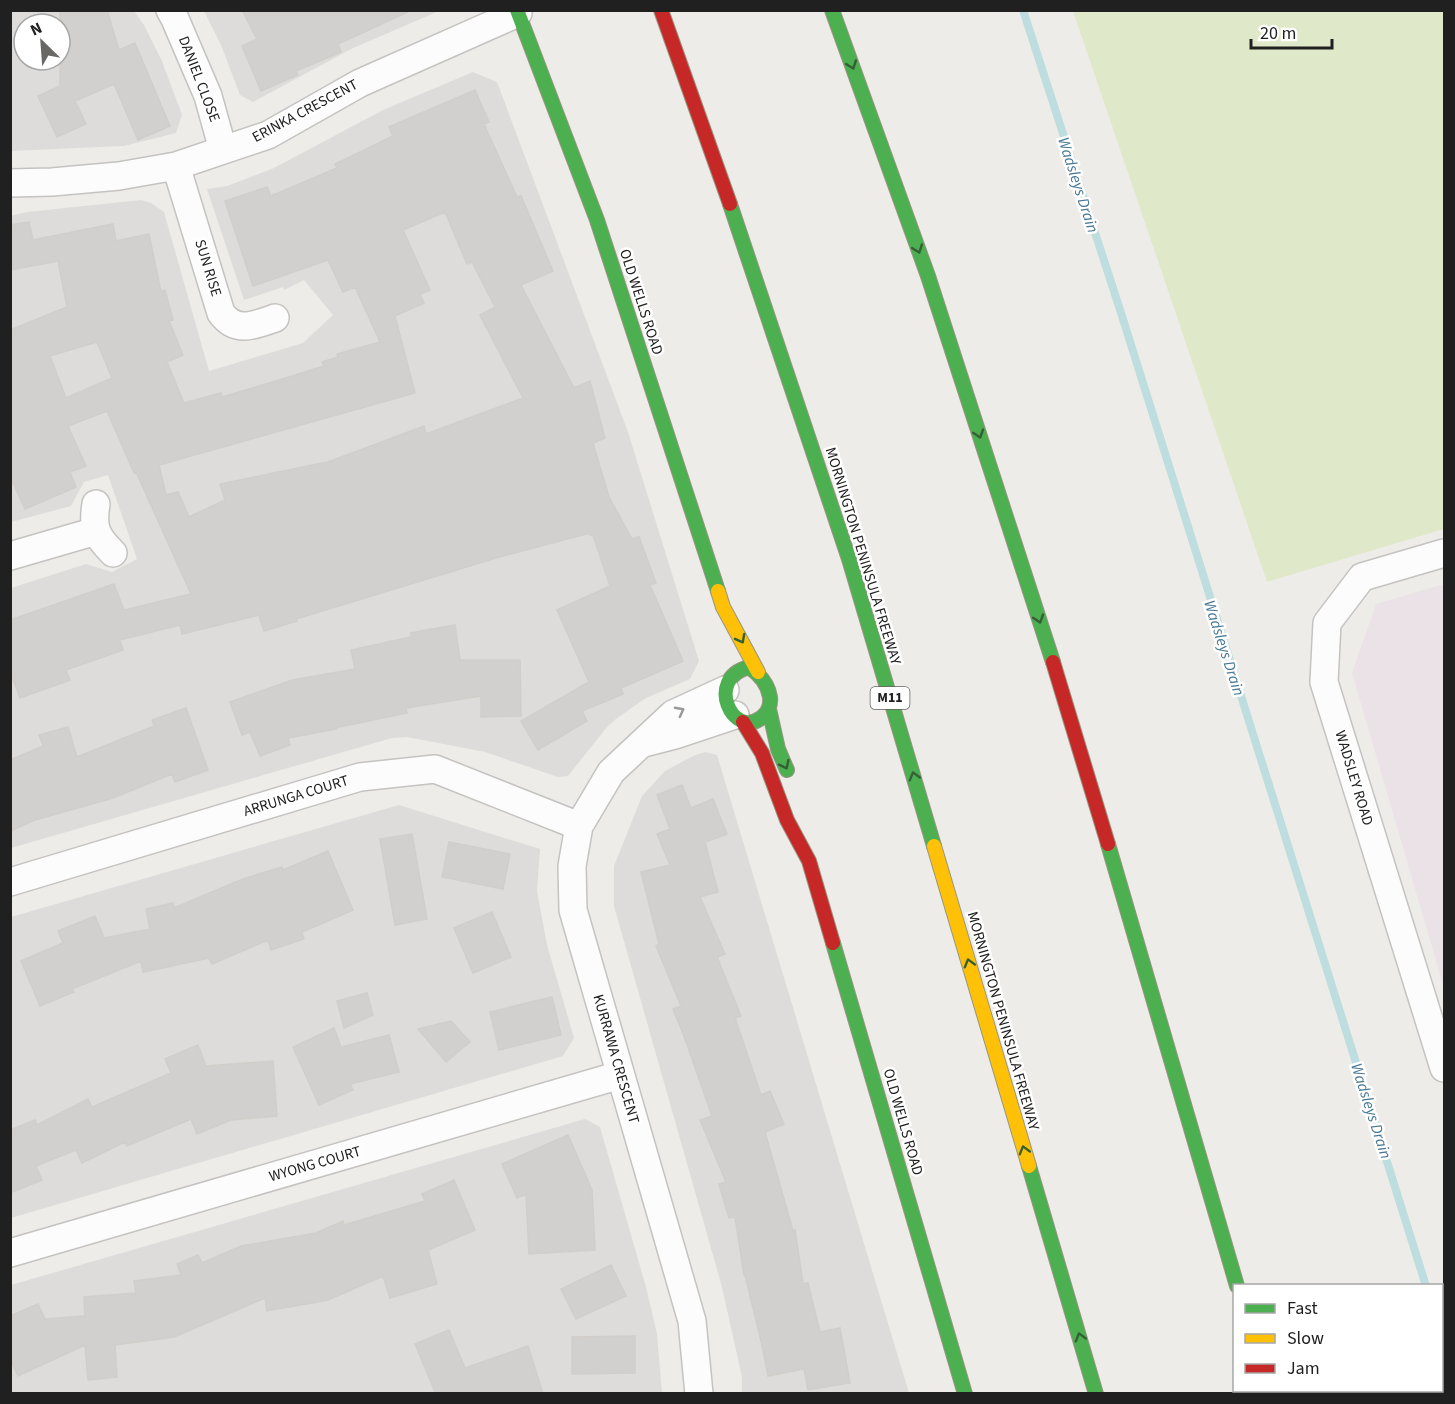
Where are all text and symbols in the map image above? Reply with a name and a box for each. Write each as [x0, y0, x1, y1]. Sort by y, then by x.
north arrow [12, 12, 72, 72]
scale bar [1251, 12, 1332, 50]
text: N [27, 17, 46, 42]
text: 20 m [1260, 21, 1296, 46]
street label: DANIEL CLOSE [173, 33, 225, 125]
one-way arrow [844, 60, 857, 70]
street label: ERINKA CRESCENT [248, 74, 362, 148]
water label: Wadsleys Drain [1052, 134, 1104, 236]
street label: SUN RISE [189, 237, 227, 299]
one-way arrow [911, 243, 924, 254]
street label: OLD WELLS ROAD [614, 246, 668, 358]
one-way arrow [972, 428, 984, 439]
street label: MORNINGTON PENINSULA FREEWAY [820, 445, 906, 668]
water label: Wadsleys Drain [1198, 597, 1250, 699]
one-way arrow [1032, 613, 1045, 624]
one-way arrow [734, 633, 745, 644]
road number: M11 [870, 687, 910, 709]
one-way arrow [674, 707, 685, 718]
street label: WADSLEY ROAD [1330, 728, 1378, 828]
one-way arrow [778, 758, 790, 769]
street label: ARRUNGA COURT [241, 770, 351, 822]
one-way arrow [909, 772, 921, 782]
street label: MORNINGTON PENINSULA FREEWAY [962, 909, 1045, 1134]
one-way arrow [964, 959, 976, 969]
street label: KURRAWA CRESCENT [588, 992, 644, 1126]
water label: Wadsleys Drain [1345, 1060, 1397, 1162]
street label: OLD WELLS ROAD [878, 1066, 928, 1178]
street label: WYONG COURT [267, 1141, 363, 1187]
one-way arrow [1019, 1146, 1031, 1156]
legend [1233, 1284, 1443, 1392]
text: Fast [1287, 1296, 1318, 1321]
text: Slow [1287, 1326, 1324, 1351]
one-way arrow [1075, 1332, 1087, 1343]
text: Jam [1287, 1356, 1320, 1381]

